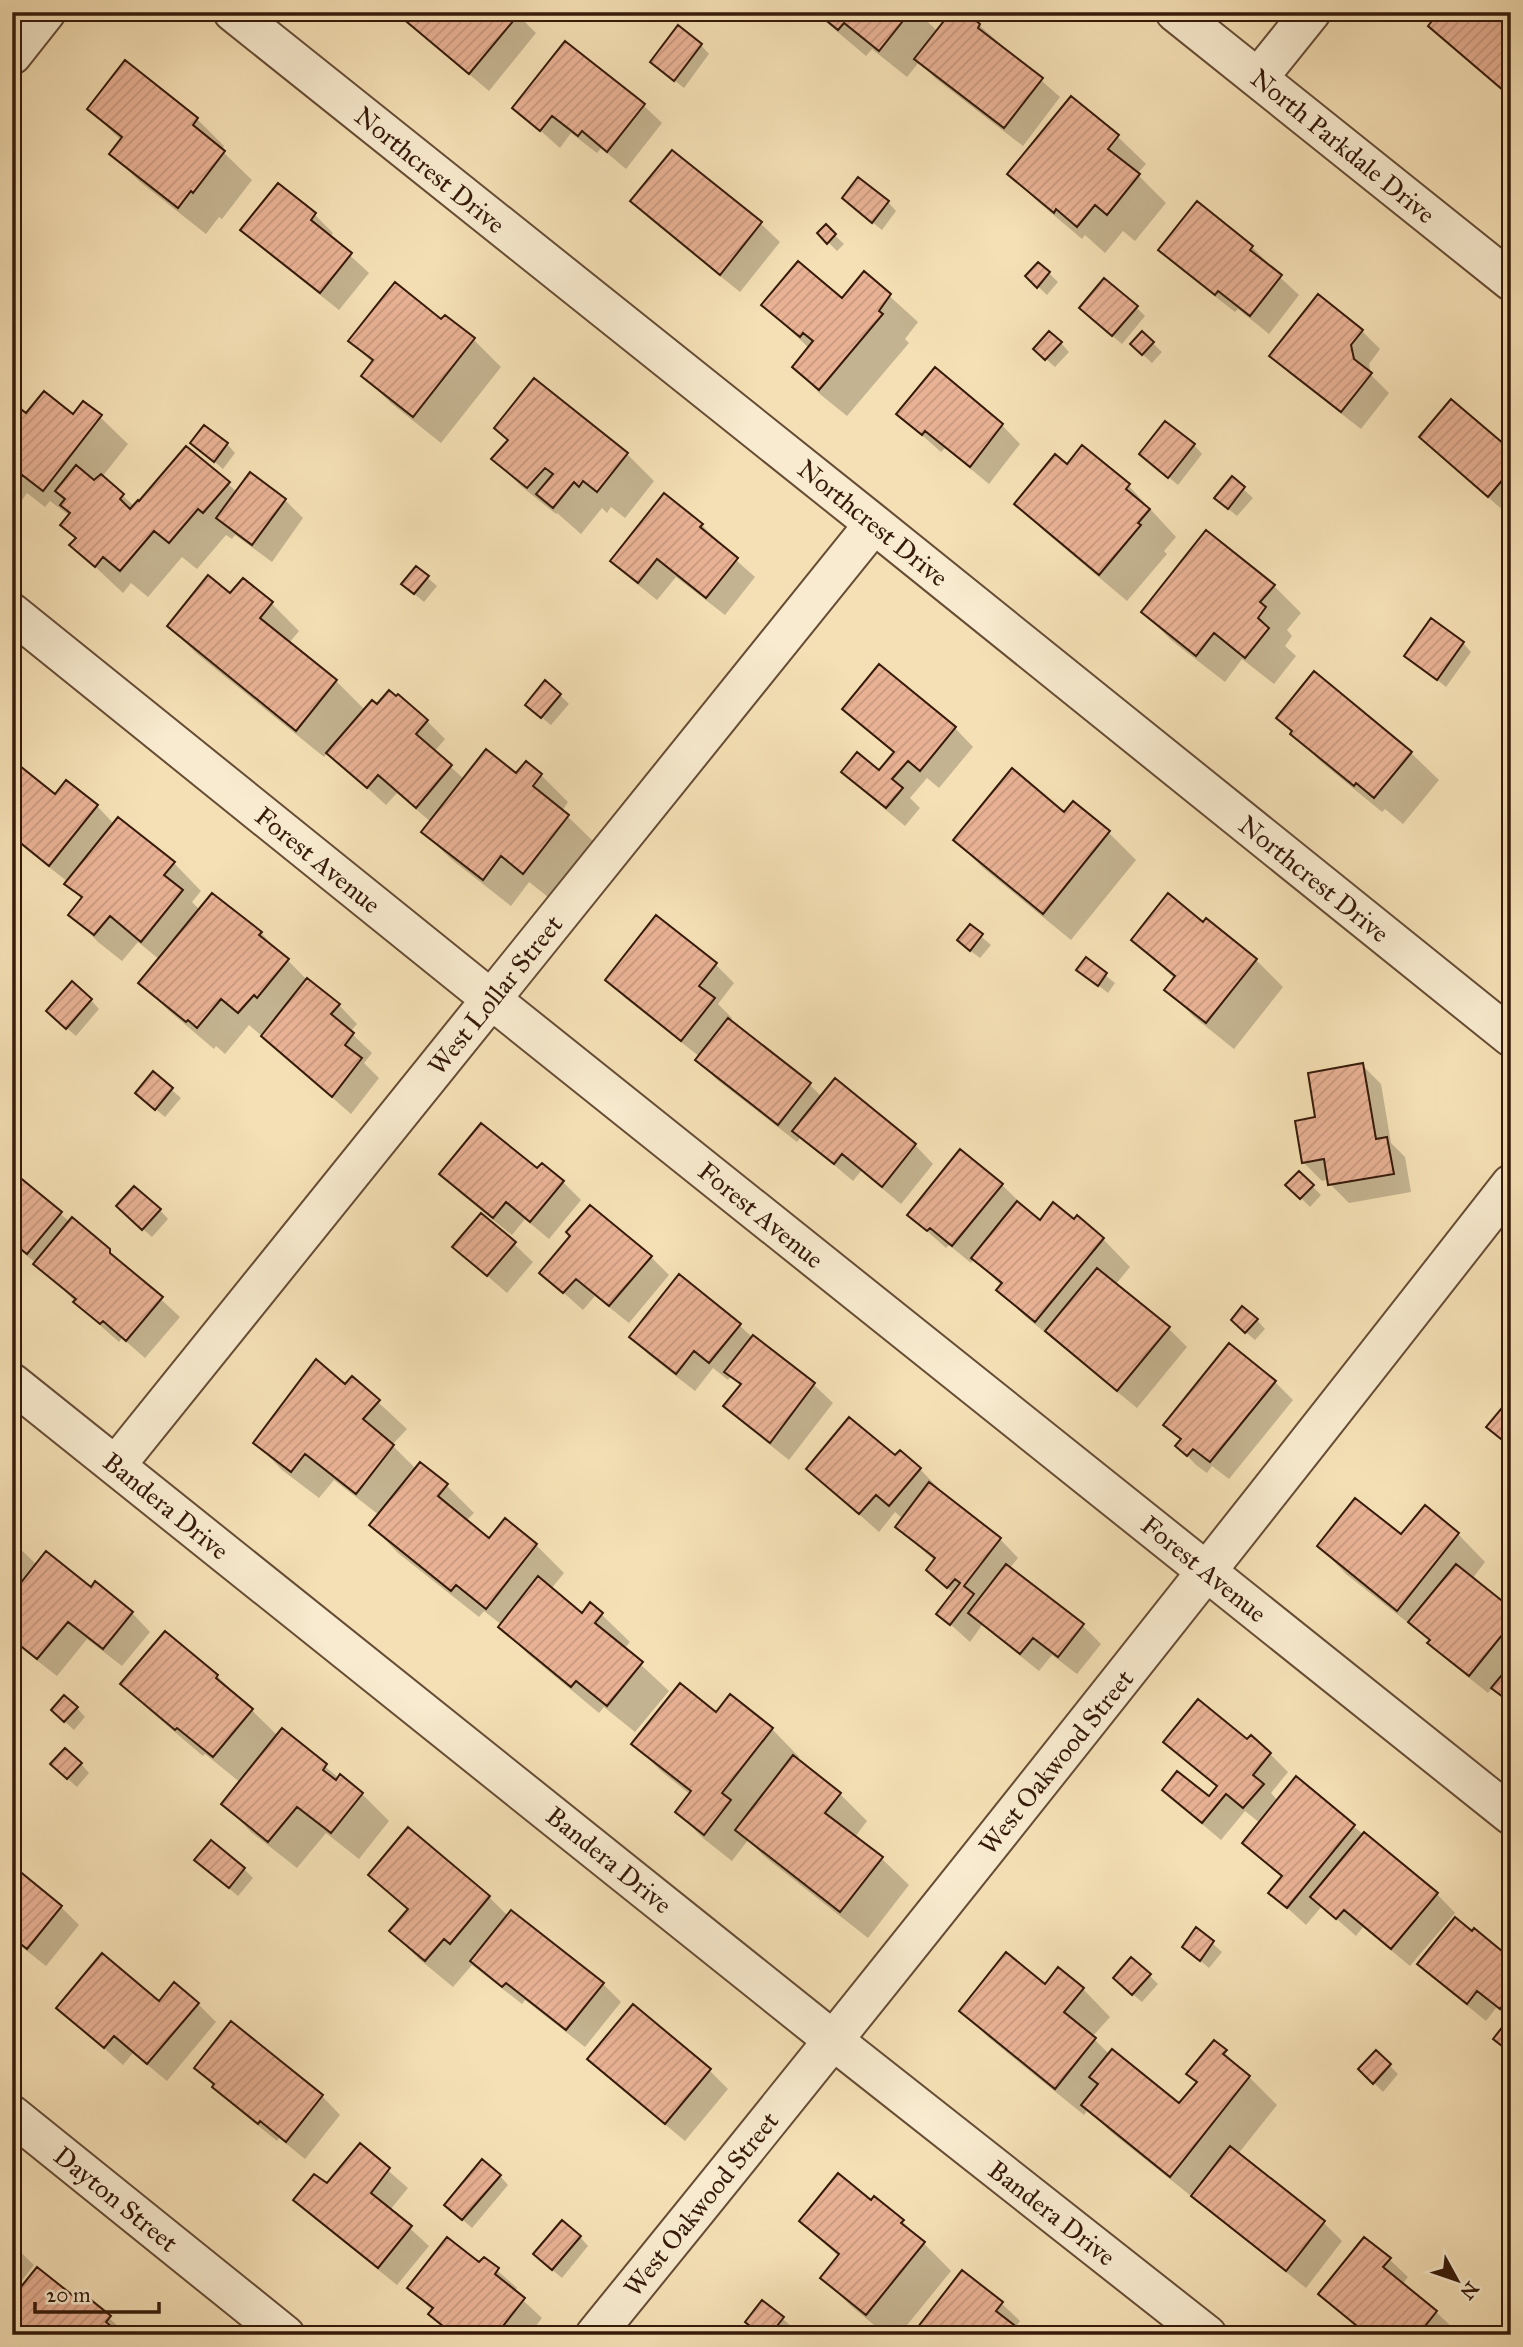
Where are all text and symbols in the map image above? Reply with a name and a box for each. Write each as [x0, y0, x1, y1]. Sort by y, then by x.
street label: North Parkdale Drive [1244, 62, 1442, 230]
street label: Northcrest Drive [348, 100, 512, 240]
street label: Northcrest Drive [791, 453, 955, 593]
street label: Forest Avenue [249, 800, 387, 920]
street label: Northcrest Drive [1232, 809, 1396, 949]
street label: West Lollar Street [421, 909, 569, 1081]
street label: Forest Avenue [692, 1155, 830, 1275]
street label: Bandera Drive [97, 1446, 235, 1567]
street label: Forest Avenue [1135, 1509, 1273, 1629]
street label: West Oakwood Street [972, 1663, 1140, 1861]
street label: Bandera Drive [540, 1800, 678, 1921]
street label: West Oakwood Street [617, 2105, 785, 2303]
street label: Dayton Street [48, 2139, 184, 2259]
street label: Bandera Drive [982, 2153, 1122, 2273]
north arrow [1422, 2246, 1492, 2316]
scale bar [35, 2270, 159, 2314]
text: N [1456, 2277, 1484, 2304]
text: 20 m [46, 2282, 91, 2308]

